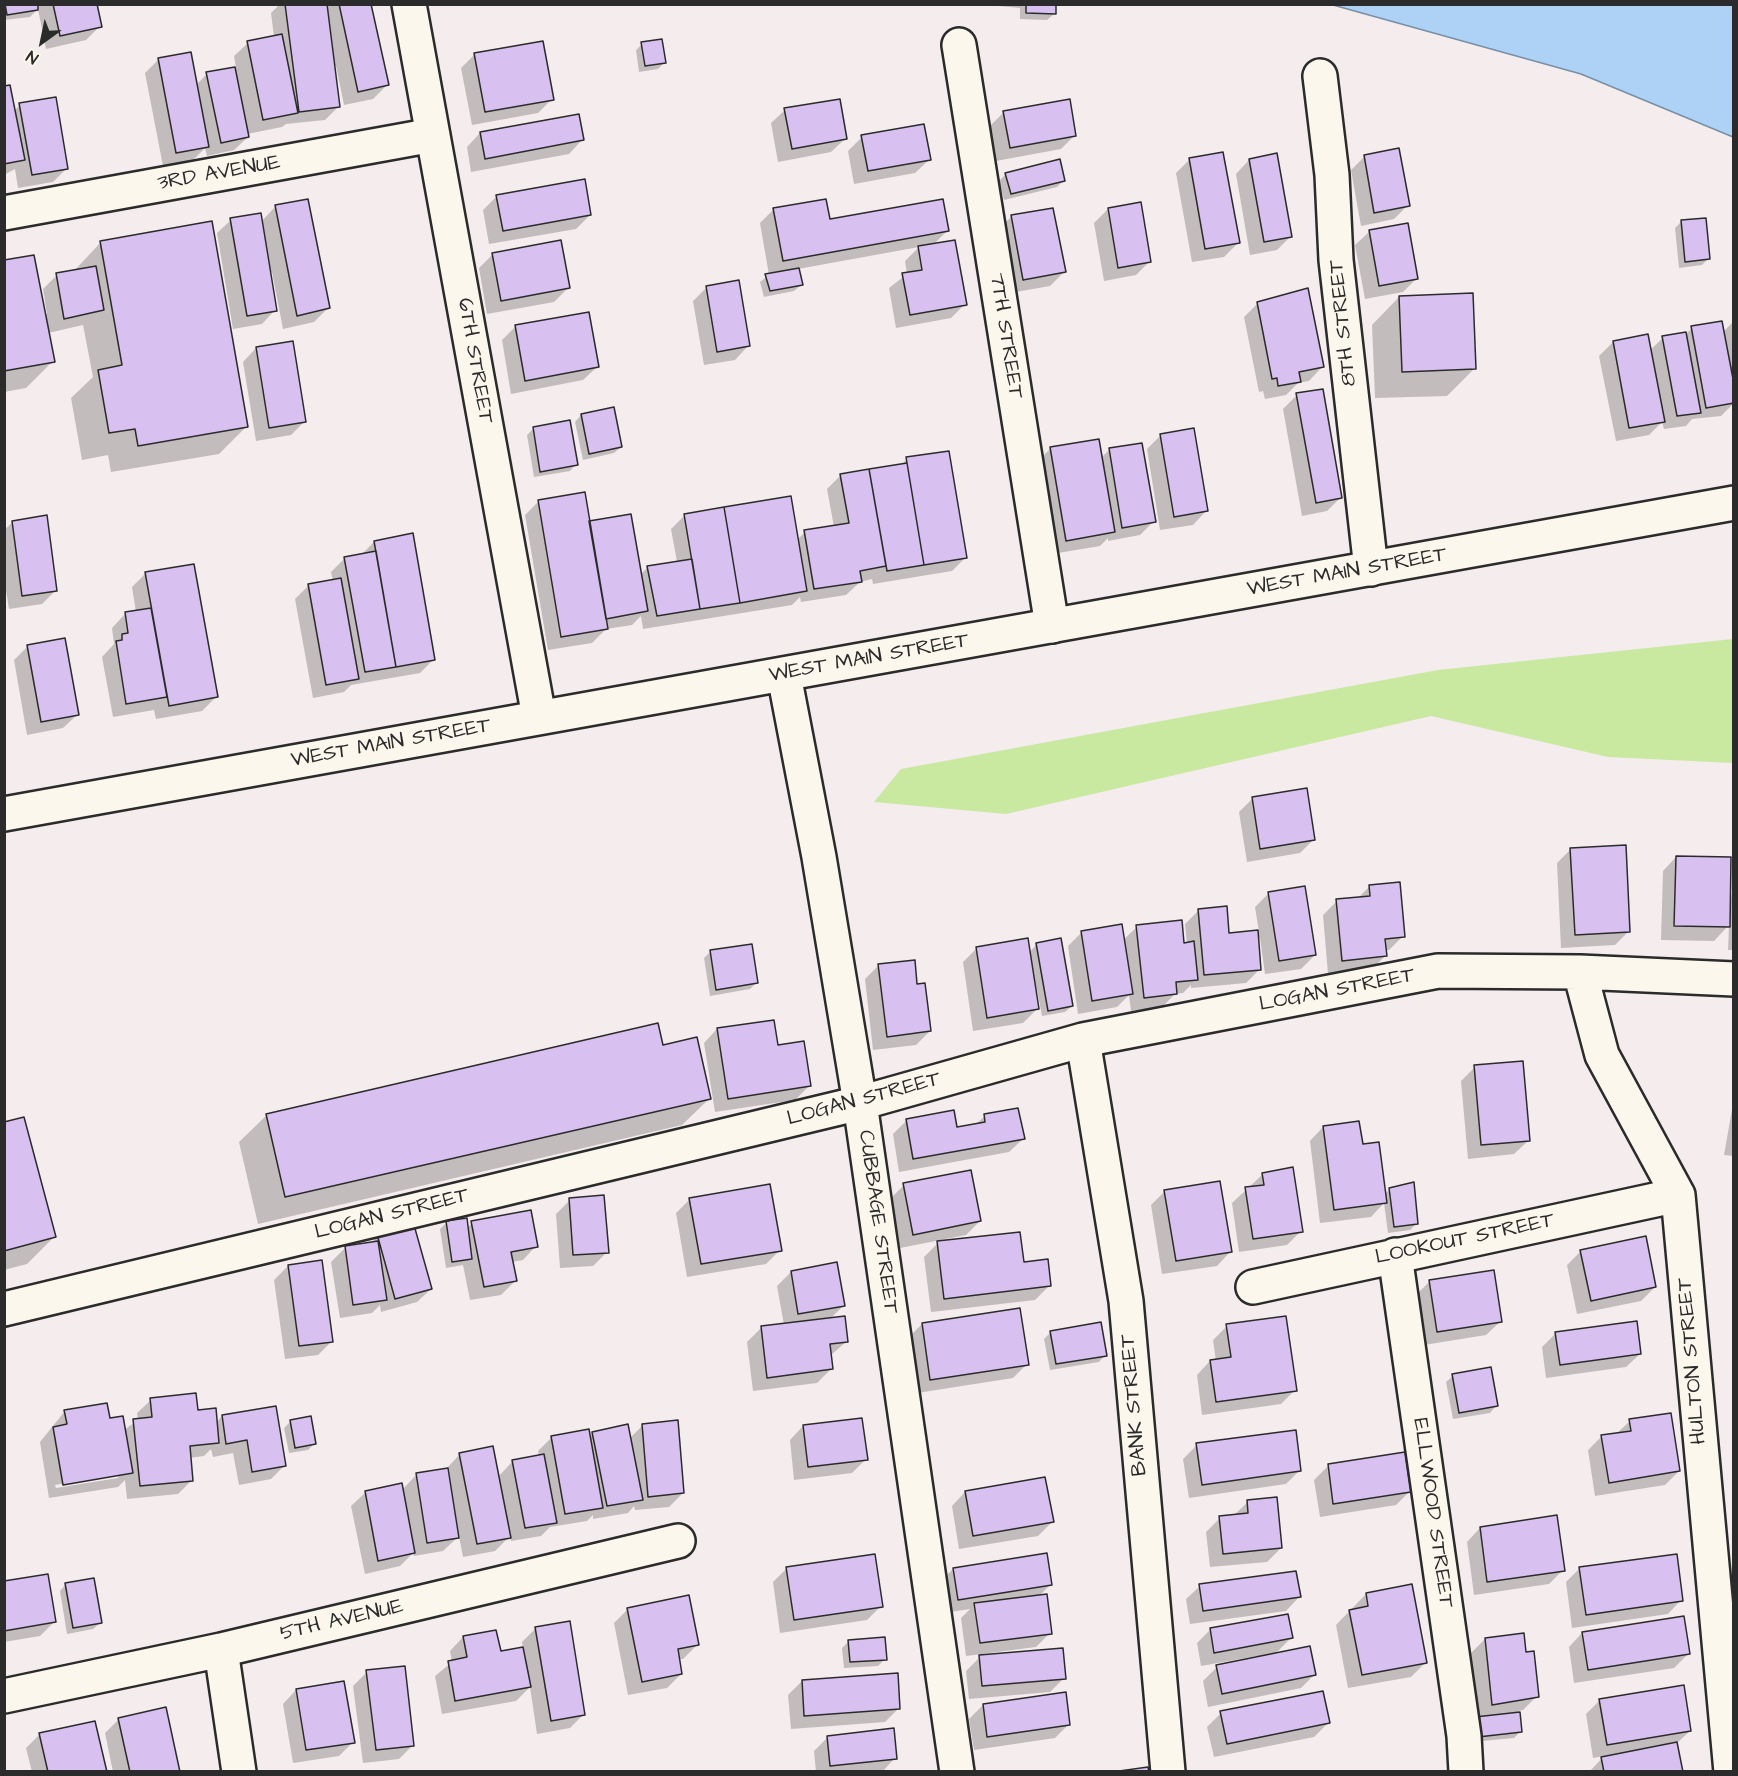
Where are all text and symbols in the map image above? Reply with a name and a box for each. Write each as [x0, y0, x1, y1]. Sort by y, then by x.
north arrow [12, 12, 72, 72]
text: N [22, 45, 42, 69]
street label: 3RD AVENUE [156, 151, 282, 197]
street label: 8TH STREET [1325, 258, 1363, 388]
street label: 7TH STREET [983, 272, 1027, 400]
street label: 6TH STREET [451, 296, 497, 426]
street label: WEST MAIN STREET [1245, 543, 1449, 603]
street label: WEST MAIN STREET [767, 629, 971, 689]
street label: WEST MAIN STREET [289, 714, 493, 774]
street label: LOGAN STREET [1257, 964, 1417, 1018]
street label: LOGAN STREET [785, 1067, 943, 1133]
street label: CUBBAGE STREET [852, 1129, 902, 1315]
street label: LOGAN STREET [312, 1184, 472, 1246]
street label: LOOKOUT STREET [1373, 1209, 1557, 1271]
street label: HULTON STREET [1673, 1277, 1713, 1445]
street label: BANK STREET [1116, 1333, 1154, 1477]
street label: ELLWOOD STREET [1406, 1417, 1458, 1609]
street label: 5TH AVENUE [278, 1595, 406, 1647]

